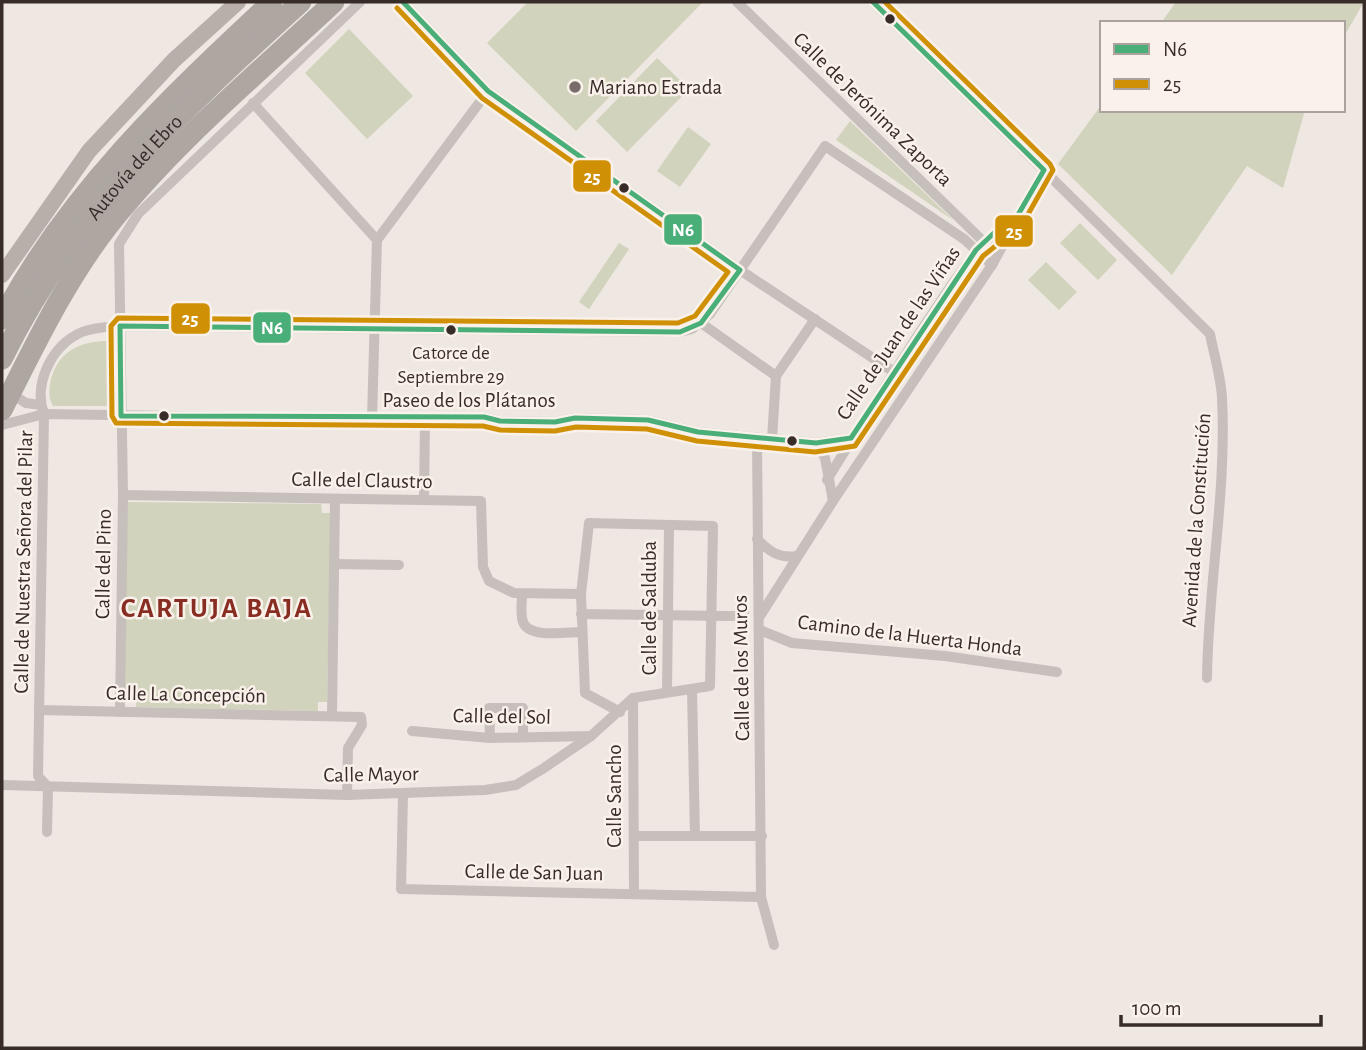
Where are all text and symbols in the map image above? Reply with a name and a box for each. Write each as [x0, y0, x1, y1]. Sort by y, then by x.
unlabelled marker [883, 12, 897, 26]
legend [1100, 21, 1345, 112]
street label: Calle de Jerónima Zaporta [789, 28, 956, 191]
text: N6 [1163, 39, 1187, 60]
text: 25 [1163, 74, 1181, 95]
place label: Mariano Estrada [589, 77, 723, 98]
marker: Mariano Estrada [567, 79, 583, 95]
street label: Autovía del Ebro [83, 111, 187, 224]
line badge: 25 [572, 159, 612, 193]
text: 25 [583, 168, 601, 187]
unlabelled marker [617, 181, 631, 195]
line badge: N6 [663, 213, 703, 246]
line badge: 25 [994, 214, 1034, 248]
text: N6 [672, 221, 694, 240]
text: 25 [1005, 223, 1023, 242]
street label: Calle de Juan de las Viñas [833, 243, 964, 424]
line badge: 25 [170, 302, 211, 335]
text: 25 [181, 310, 199, 329]
line badge: N6 [252, 311, 292, 344]
text: N6 [261, 319, 283, 338]
marker: Catorce de Septiembre 29 [444, 323, 458, 337]
place label: Catorce de Septiembre 29 [398, 344, 504, 387]
street label: Paseo de los Plátanos [383, 390, 555, 411]
unlabelled marker [157, 409, 171, 423]
street label: Avenida de la Constitución [1179, 412, 1214, 628]
street label: Calle de Nuestra Señora del Pilar [11, 430, 36, 694]
unlabelled marker [785, 434, 799, 448]
street label: Calle del Claustro [291, 469, 433, 492]
street label: Calle del Pino [92, 509, 115, 619]
street label: Calle de Salduba [639, 540, 660, 675]
district label: CARTUJA BAJA [121, 595, 313, 623]
street label: Calle de los Muros [730, 595, 753, 741]
street label: Camino de la Huerta Honda [797, 611, 1024, 660]
street label: Calle La Concepción [106, 683, 266, 706]
street label: Calle del Sol [453, 705, 551, 728]
street label: Calle Sancho [604, 744, 625, 848]
street label: Calle Mayor [323, 763, 419, 786]
street label: Calle de San Juan [464, 861, 604, 884]
scale bar [1121, 984, 1320, 1028]
text: 100 m [1132, 998, 1182, 1019]

